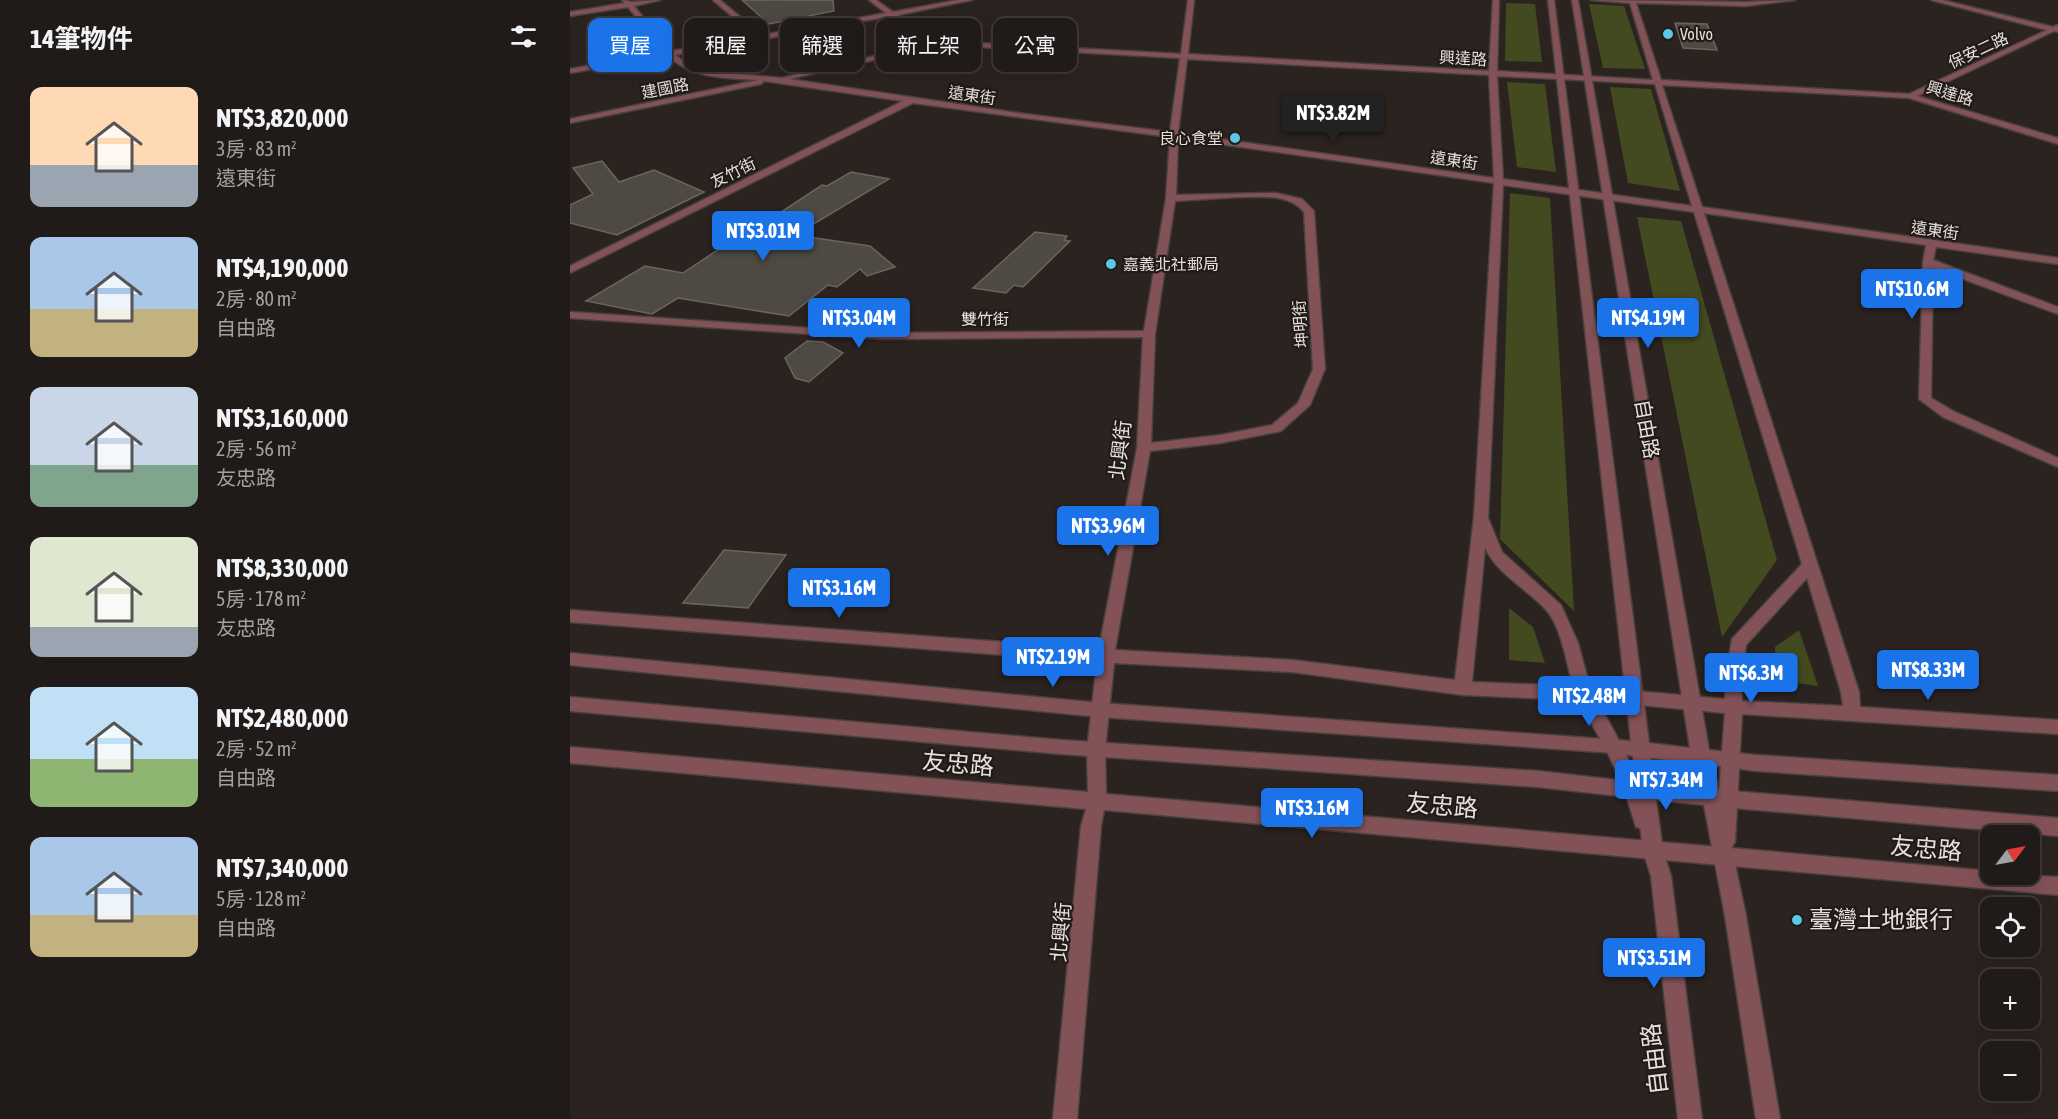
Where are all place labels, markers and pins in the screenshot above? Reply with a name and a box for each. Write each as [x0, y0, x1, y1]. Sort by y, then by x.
place label: Volvo [1680, 25, 1713, 43]
marker: Volvo [1661, 27, 1675, 41]
pin: NT$3.82M [1271, 93, 1395, 144]
place label: 良心食堂 [1159, 129, 1223, 147]
marker: 良心食堂 [1228, 131, 1242, 145]
pin: NT$3.01M [701, 211, 825, 262]
place label: 嘉義北社郵局 [1123, 255, 1219, 273]
marker: 嘉義北社郵局 [1104, 257, 1118, 271]
pin: NT$10.6M [1850, 269, 1974, 320]
pin: NT$3.04M [797, 298, 921, 349]
pin: NT$4.19M [1586, 298, 1710, 349]
pin: NT$3.96M [1046, 506, 1170, 557]
pin: NT$3.16M [777, 568, 901, 619]
pin: NT$2.19M [991, 637, 1115, 688]
pin: NT$8.33M [1866, 650, 1990, 701]
pin: NT$6.3M [1696, 653, 1806, 704]
pin: NT$2.48M [1527, 676, 1651, 727]
pin: NT$7.34M [1604, 760, 1728, 811]
pin: NT$3.16M [1250, 788, 1374, 839]
place label: 臺灣土地銀行 [1809, 906, 1953, 933]
marker: 臺灣土地銀行 [1790, 913, 1804, 927]
pin: NT$3.51M [1592, 938, 1716, 989]

